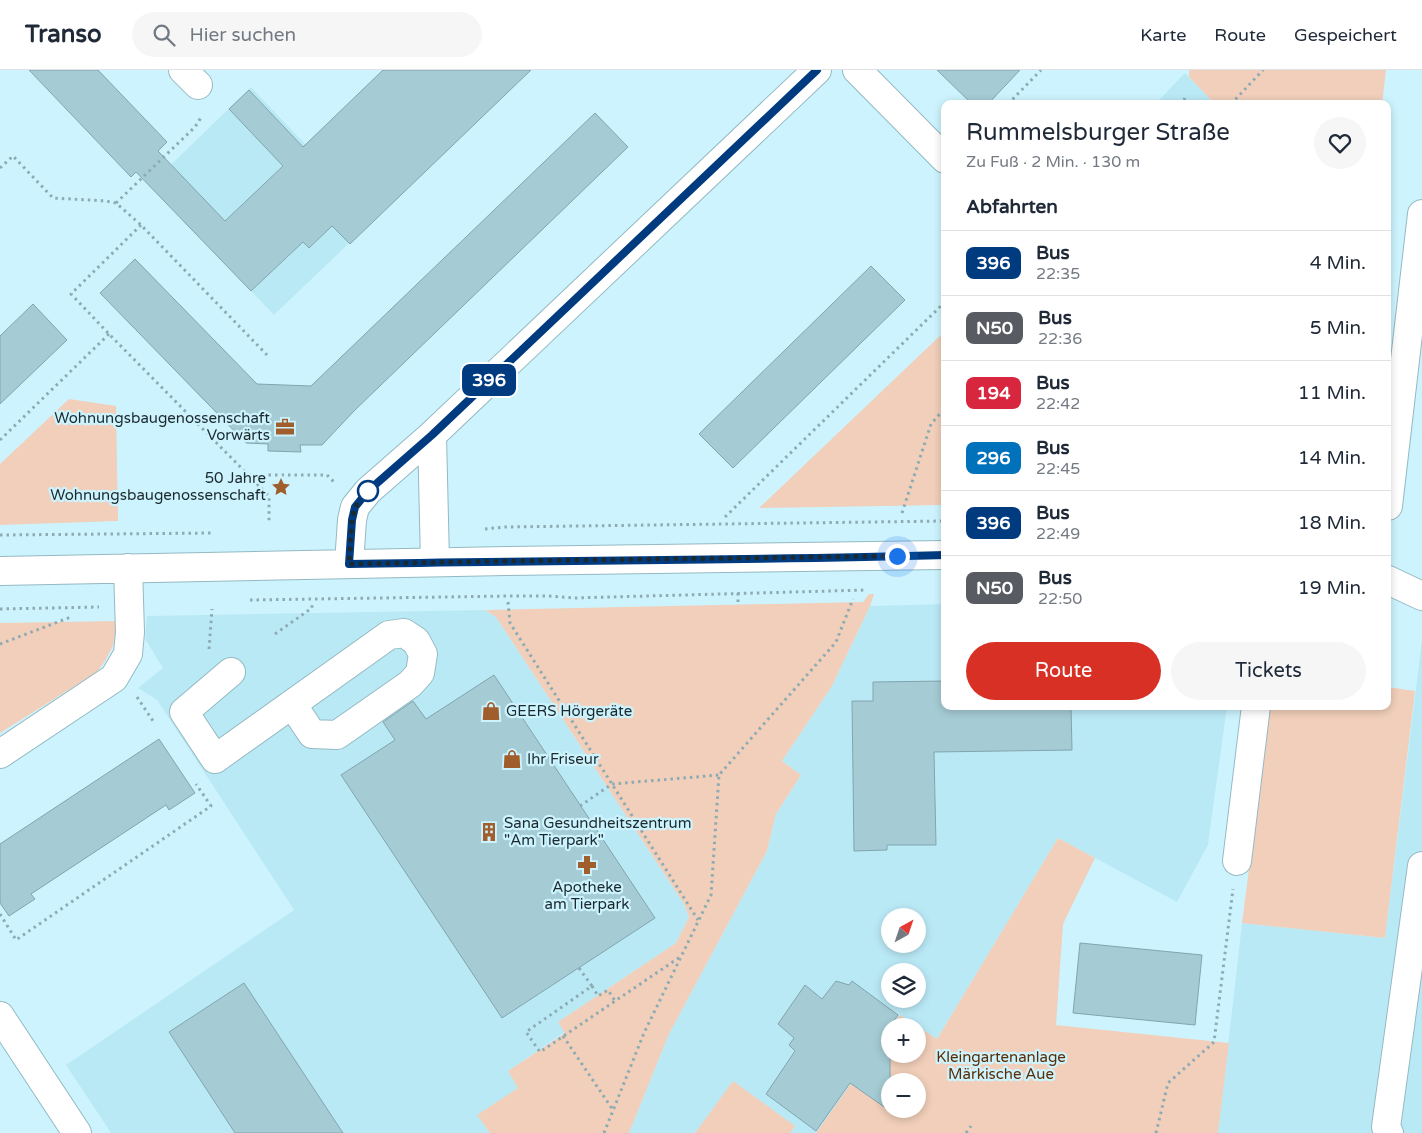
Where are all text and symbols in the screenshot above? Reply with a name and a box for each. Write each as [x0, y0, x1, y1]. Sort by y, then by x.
search box [132, 12, 482, 57]
text: Transo [25, 20, 102, 49]
icon: search [150, 21, 178, 49]
text: Hier suchen [190, 24, 296, 46]
text: Karte [1140, 24, 1186, 46]
text: Route [1214, 24, 1266, 46]
text: Gespeichert [1294, 24, 1397, 46]
button: heart [1314, 117, 1366, 169]
text: Rummelsburger Straße [966, 118, 1230, 147]
text: Zu Fuß · 2 Min. · 130 m [966, 152, 1140, 172]
text: Abfahrten [966, 196, 1058, 218]
text: Bus [1036, 242, 1070, 264]
text: 396 [977, 252, 1010, 274]
text: 4 Min. [1310, 252, 1366, 274]
text: 22:35 [1036, 264, 1080, 284]
text: Bus [1038, 307, 1072, 329]
text: N50 [976, 317, 1013, 339]
text: 5 Min. [1310, 317, 1366, 339]
text: 22:36 [1038, 329, 1082, 349]
line badge: 396 [460, 364, 518, 396]
text: 396 [472, 369, 506, 391]
text: Bus [1036, 372, 1070, 394]
text: 194 [977, 382, 1010, 404]
text: 11 Min. [1298, 382, 1366, 404]
text: 22:42 [1036, 394, 1080, 414]
place label: Wohnungsbaugenossenschaft Vorwärts [54, 409, 270, 444]
office icon: Wohnungsbaugenossenschaft Vorwärts [274, 416, 296, 438]
text: Bus [1036, 437, 1070, 459]
text: 296 [977, 447, 1010, 469]
text: 14 Min. [1298, 447, 1366, 469]
text: 22:45 [1036, 459, 1080, 479]
place label: 50 Jahre Wohnungsbaugenossenschaft [50, 469, 266, 504]
place icon: 50 Jahre Wohnungsbaugenossenschaft [270, 476, 292, 498]
unlabelled marker [357, 480, 379, 502]
text: Bus [1036, 502, 1070, 524]
text: 396 [977, 512, 1010, 534]
text: 18 Min. [1298, 512, 1366, 534]
text: 22:49 [1036, 524, 1080, 544]
your location [885, 544, 910, 569]
text: Bus [1038, 567, 1072, 589]
text: N50 [976, 577, 1013, 599]
text: 19 Min. [1298, 577, 1366, 599]
text: 22:50 [1038, 589, 1082, 609]
button: Route [966, 642, 1161, 700]
button: Tickets [1171, 642, 1366, 700]
shop icon: GEERS Hörgeräte [480, 700, 502, 722]
place label: GEERS Hörgeräte [506, 702, 632, 720]
shop icon: Ihr Friseur [501, 748, 523, 770]
place label: Ihr Friseur [527, 750, 599, 768]
place label: Sana Gesundheitszentrum "Am Tierpark" [504, 814, 692, 849]
building icon: Sana Gesundheitszentrum "Am Tierpark" [478, 821, 500, 843]
pharmacy icon: Apotheke am Tierpark [576, 854, 598, 876]
place label: Apotheke am Tierpark [545, 878, 629, 913]
north arrow [881, 908, 926, 952]
map controls [881, 908, 926, 1118]
button: layers [881, 963, 926, 1008]
button: + [881, 1018, 926, 1063]
park label: Kleingartenanlage Märkische Aue [936, 1048, 1066, 1083]
button: − [881, 1073, 926, 1118]

